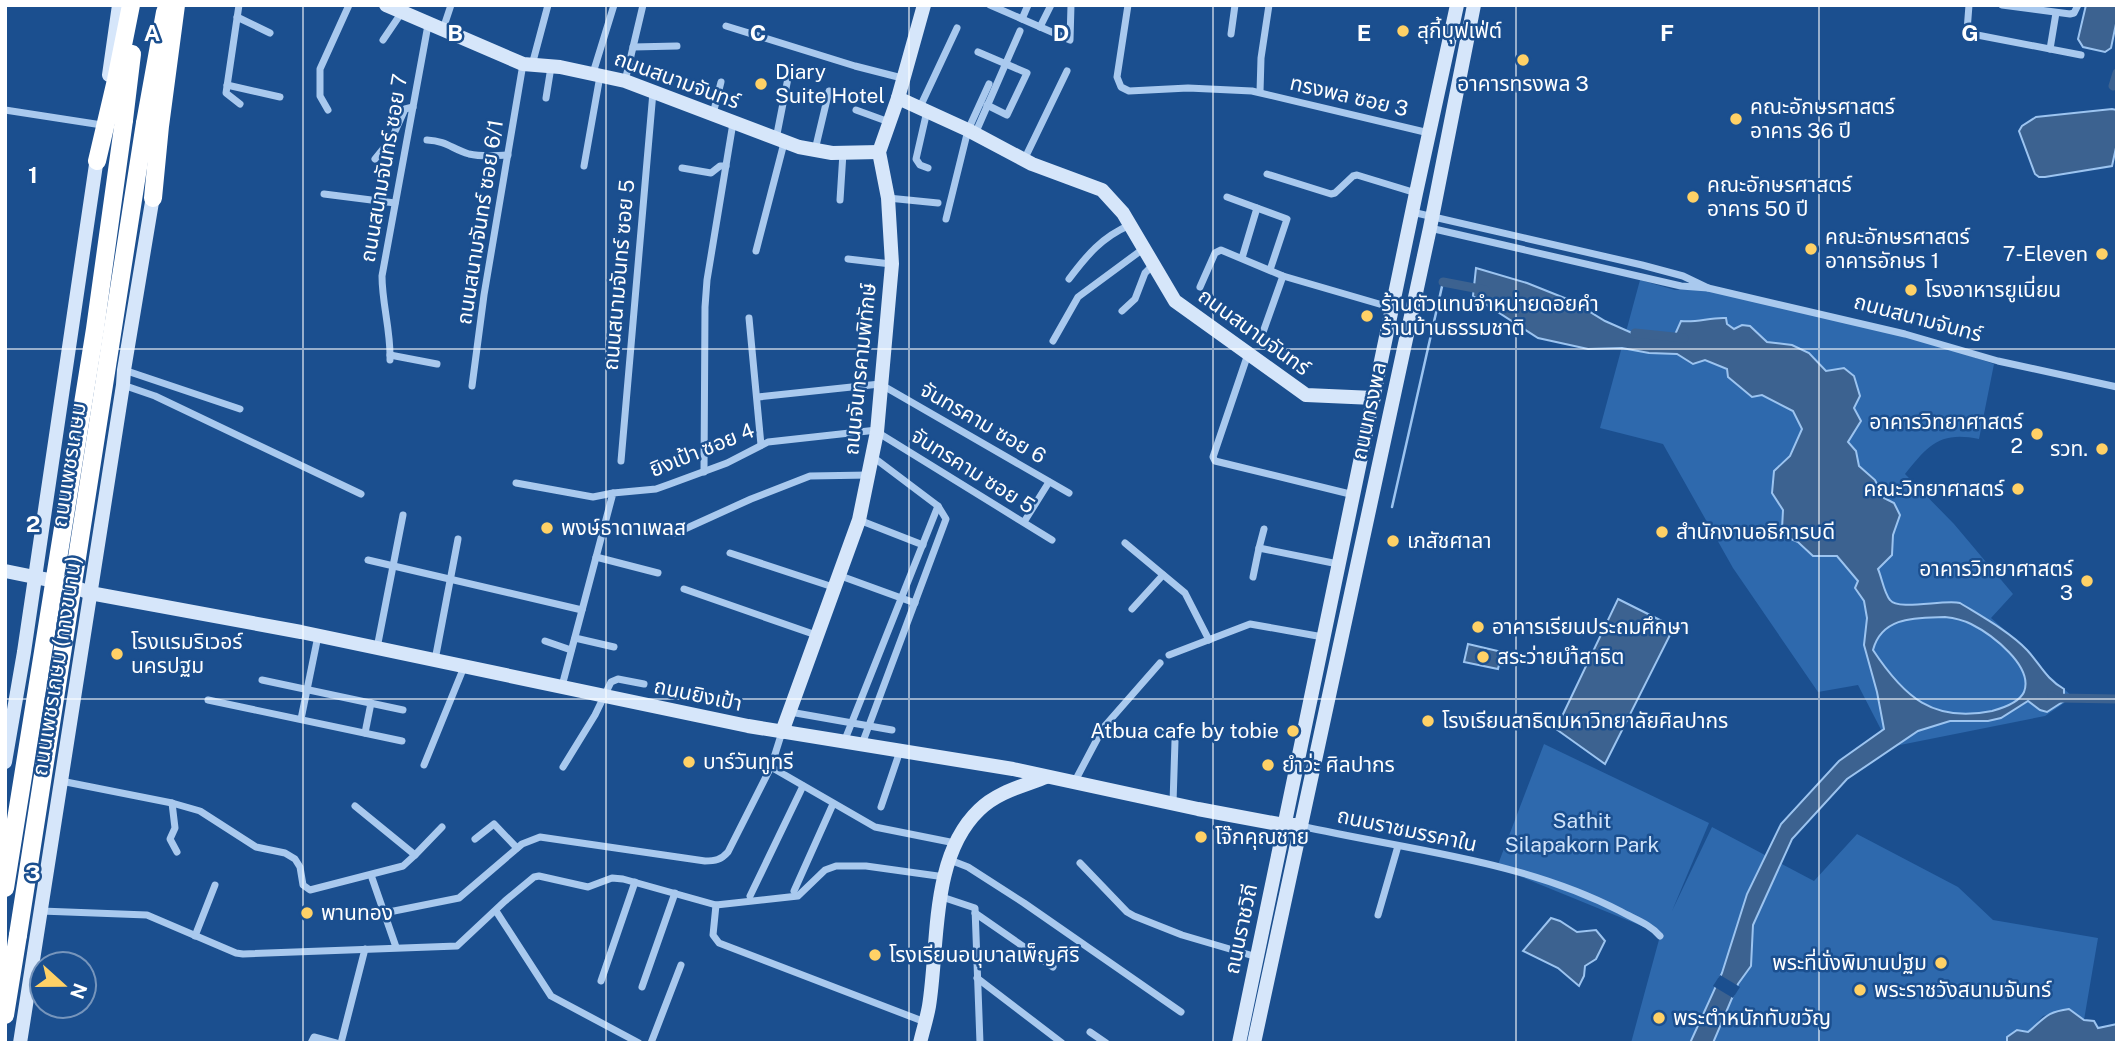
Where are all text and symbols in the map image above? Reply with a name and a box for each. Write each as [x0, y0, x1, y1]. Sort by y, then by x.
place label: สุกี้บุฟเฟ่ต์ [1417, 16, 1502, 44]
text: A [144, 19, 161, 46]
text: B [447, 19, 463, 46]
text: C [750, 19, 766, 46]
text: D [1053, 19, 1069, 46]
text: E [1357, 19, 1371, 46]
text: F [1660, 19, 1674, 46]
text: G [1961, 19, 1979, 46]
marker: สุกี้บุฟเฟ่ต์ [1395, 23, 1411, 39]
street label: ถนนสนามจันทร์ [611, 45, 744, 114]
marker: อาคารทรงพล 3 [1515, 52, 1531, 68]
place label: Diary Suite Hotel [775, 59, 885, 108]
street label: ทรงพล ซอย 3 [1288, 70, 1411, 121]
place label: อาคารทรงพล 3 [1457, 71, 1589, 96]
street label: ถนนสนามจันทร์ ซอย 7 [355, 72, 412, 264]
marker: Diary Suite Hotel [753, 76, 769, 92]
place label: คณะอักษรศาสตร์ อาคาร 36 ปี [1750, 94, 1896, 143]
marker: คณะอักษรศาสตร์ อาคาร 36 ปี [1728, 111, 1744, 127]
street label: ถนนสนามจันทร์ ซอย 6/1 [451, 118, 508, 326]
text: 1 [28, 161, 38, 188]
place label: คณะอักษรศาสตร์ อาคาร 50 ปี [1707, 172, 1853, 221]
street label: ถนนสนามจันทร์ ซอย 5 [598, 178, 639, 372]
marker: คณะอักษรศาสตร์ อาคาร 50 ปี [1685, 189, 1701, 205]
place label: คณะอักษรศาสตร์ อาคารอักษร 1 [1825, 224, 1971, 273]
marker: คณะอักษรศาสตร์ อาคารอักษร 1 [1803, 241, 1819, 257]
place label: 7-Eleven [2003, 241, 2088, 266]
marker: 7-Eleven [2094, 246, 2110, 262]
place label: โรงอาหารยูเนี่ยน [1925, 275, 2061, 303]
street label: ถนนจันทรคามพิทักษ์ [838, 282, 881, 456]
marker: โรงอาหารยูเนี่ยน [1903, 282, 1919, 298]
street label: ถนนสนามจันทร์ [1194, 283, 1316, 381]
street label: ถนนสนามจันทร์ [1851, 288, 1986, 347]
place label: ร้านตัวแทนจำหน่ายดอยคำ ร้านบ้านธรรมชาติ [1381, 291, 1599, 340]
marker: ร้านตัวแทนจำหน่ายดอยคำ ร้านบ้านธรรมชาติ [1359, 308, 1375, 324]
street label: ถนนทรงพล [1346, 360, 1391, 462]
street label: จันทรคาม ซอย 6 [916, 377, 1051, 469]
street label: ถนนเพชรเกษม [46, 401, 91, 529]
place label: อาคารวิทยาศาสตร์ 2 [1869, 409, 2024, 458]
street label: ยิงเป้า ซอย 4 [646, 417, 758, 482]
street label: จันทรคาม ซอย 5 [907, 423, 1040, 519]
marker: อาคารวิทยาศาสตร์ 2 [2029, 426, 2045, 442]
place label: รวท. [2050, 436, 2088, 461]
marker: รวท. [2094, 441, 2110, 457]
place label: คณะวิทยาศาสตร์ [1863, 476, 2005, 501]
marker: คณะวิทยาศาสตร์ [2010, 481, 2026, 497]
text: 2 [26, 510, 40, 537]
place label: พงษ์ธาดาเพลส [561, 515, 686, 540]
place label: สำนักงานอธิการบดี [1676, 519, 1835, 544]
marker: พงษ์ธาดาเพลส [539, 520, 555, 536]
marker: สำนักงานอธิการบดี [1654, 524, 1670, 540]
place label: เภสัชศาลา [1407, 528, 1492, 553]
marker: เภสัชศาลา [1385, 533, 1401, 549]
street label: ถนนเพชรเกษม (ทางขนาน) [27, 554, 86, 778]
place label: อาคารวิทยาศาสตร์ 3 [1919, 556, 2074, 605]
marker: อาคารวิทยาศาสตร์ 3 [2079, 573, 2095, 589]
place label: อาคารเรียนประถมศึกษา [1492, 614, 1689, 639]
marker: อาคารเรียนประถมศึกษา [1470, 619, 1486, 635]
place label: โรงแรมริเวอร์ นครปฐม [131, 629, 244, 678]
place label: สระว่ายนำ้สาธิต [1497, 644, 1624, 669]
marker: โรงแรมริเวอร์ นครปฐม [109, 646, 125, 662]
marker: สระว่ายนำ้สาธิต [1475, 649, 1491, 665]
street label: ถนนยิงเป้า [652, 673, 744, 716]
place label: โรงเรียนสาธิตมหาวิทยาลัยศิลปากร [1442, 708, 1728, 733]
marker: โรงเรียนสาธิตมหาวิทยาลัยศิลปากร [1420, 713, 1436, 729]
place label: Atbua cafe by tobie [1090, 718, 1279, 743]
marker: Atbua cafe by tobie [1285, 723, 1301, 739]
place label: บาร์วันทูทรี [703, 749, 794, 775]
place label: ยำว่ะ ศิลปากร [1282, 752, 1395, 777]
marker: บาร์วันทูทรี [681, 754, 697, 770]
marker: ยำว่ะ ศิลปากร [1260, 757, 1276, 773]
street label: ถนนราชมรรคาใน [1335, 802, 1479, 857]
park label: Sathit Silapakorn Park [1505, 808, 1660, 857]
place label: โจ๊กคุณชาย [1215, 824, 1309, 850]
marker: โจ๊กคุณชาย [1193, 829, 1209, 845]
text: 3 [25, 859, 41, 886]
street label: ถนนราชวิถี [1219, 881, 1262, 976]
place label: พานทอง [321, 900, 393, 925]
marker: พานทอง [299, 905, 315, 921]
place label: โรงเรียนอนุบาลเพ็ญศิริ [889, 942, 1079, 968]
marker: โรงเรียนอนุบาลเพ็ญศิริ [867, 947, 883, 963]
place label: พระที่นั่งพิมานปฐม [1772, 948, 1927, 975]
north arrow [28, 950, 98, 1020]
marker: พระที่นั่งพิมานปฐม [1933, 955, 1949, 971]
place label: พระราชวังสนามจันทร์ [1874, 977, 2052, 1002]
text: N [66, 980, 92, 1002]
marker: พระราชวังสนามจันทร์ [1852, 982, 1868, 998]
place label: พระตำหนักทับขวัญ [1673, 1005, 1831, 1030]
marker: พระตำหนักทับขวัญ [1651, 1010, 1667, 1026]

